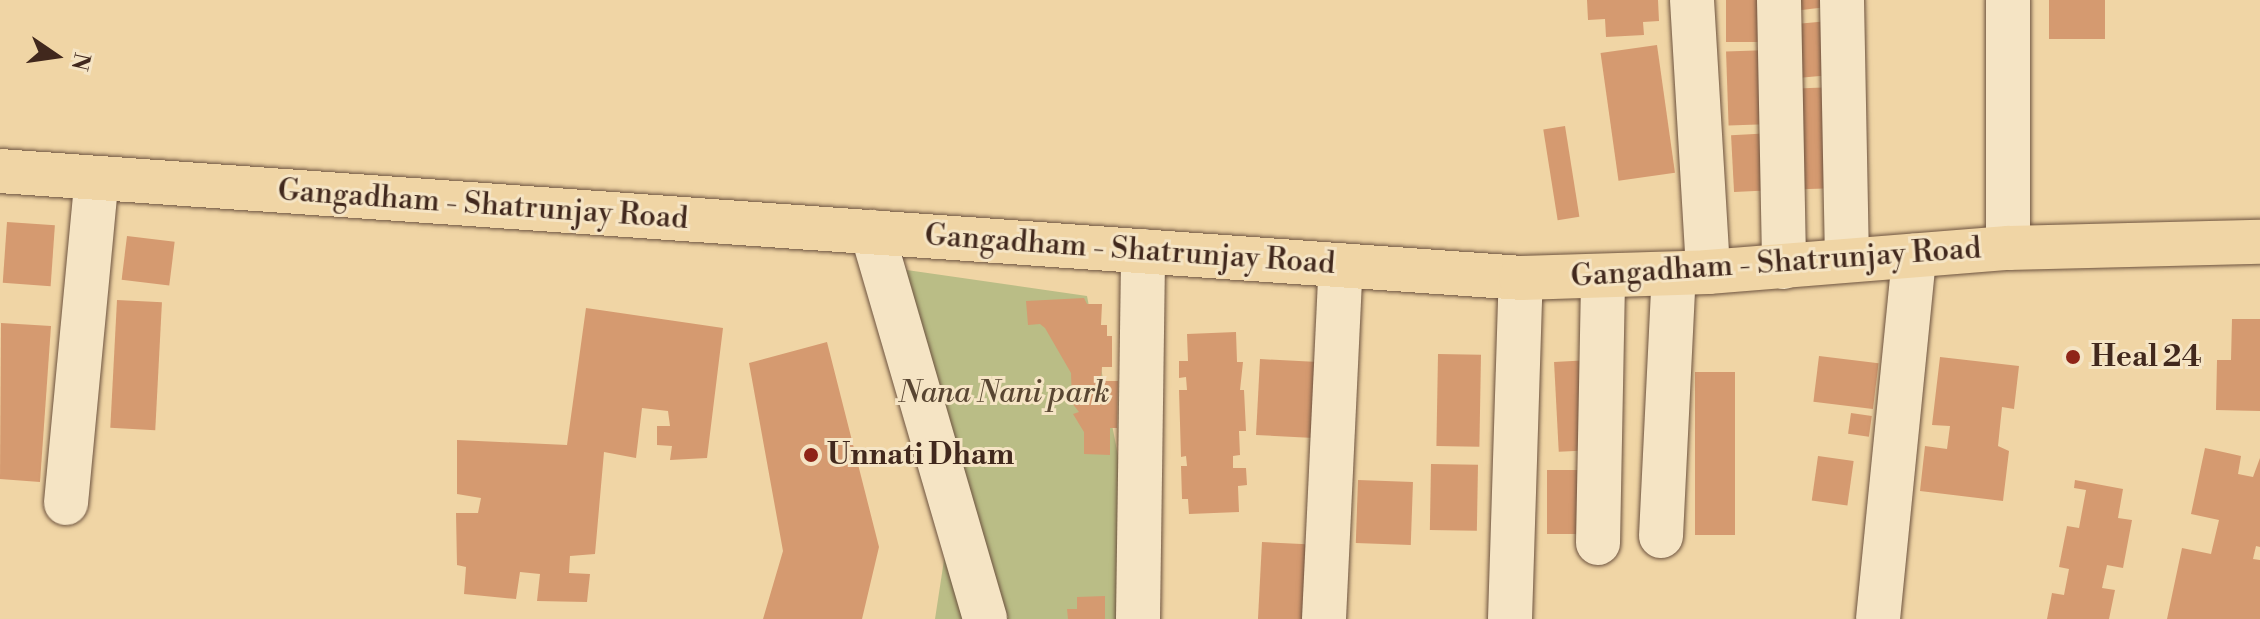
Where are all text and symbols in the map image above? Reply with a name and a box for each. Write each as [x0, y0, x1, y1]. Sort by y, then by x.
north arrow [16, 16, 96, 96]
text: N [65, 50, 95, 73]
street label: Gangadham - Shatrunjay Road [277, 173, 689, 237]
street label: Gangadham - Shatrunjay Road [924, 218, 1336, 282]
street label: Gangadham - Shatrunjay Road [1570, 231, 1982, 295]
place label: Heal 24 [2091, 339, 2202, 375]
marker: Heal 24 [2062, 346, 2084, 368]
park label: Nana Nani park [898, 375, 1110, 411]
place label: Unnati Dham [827, 437, 1014, 473]
marker: Unnati Dham [802, 446, 820, 464]

